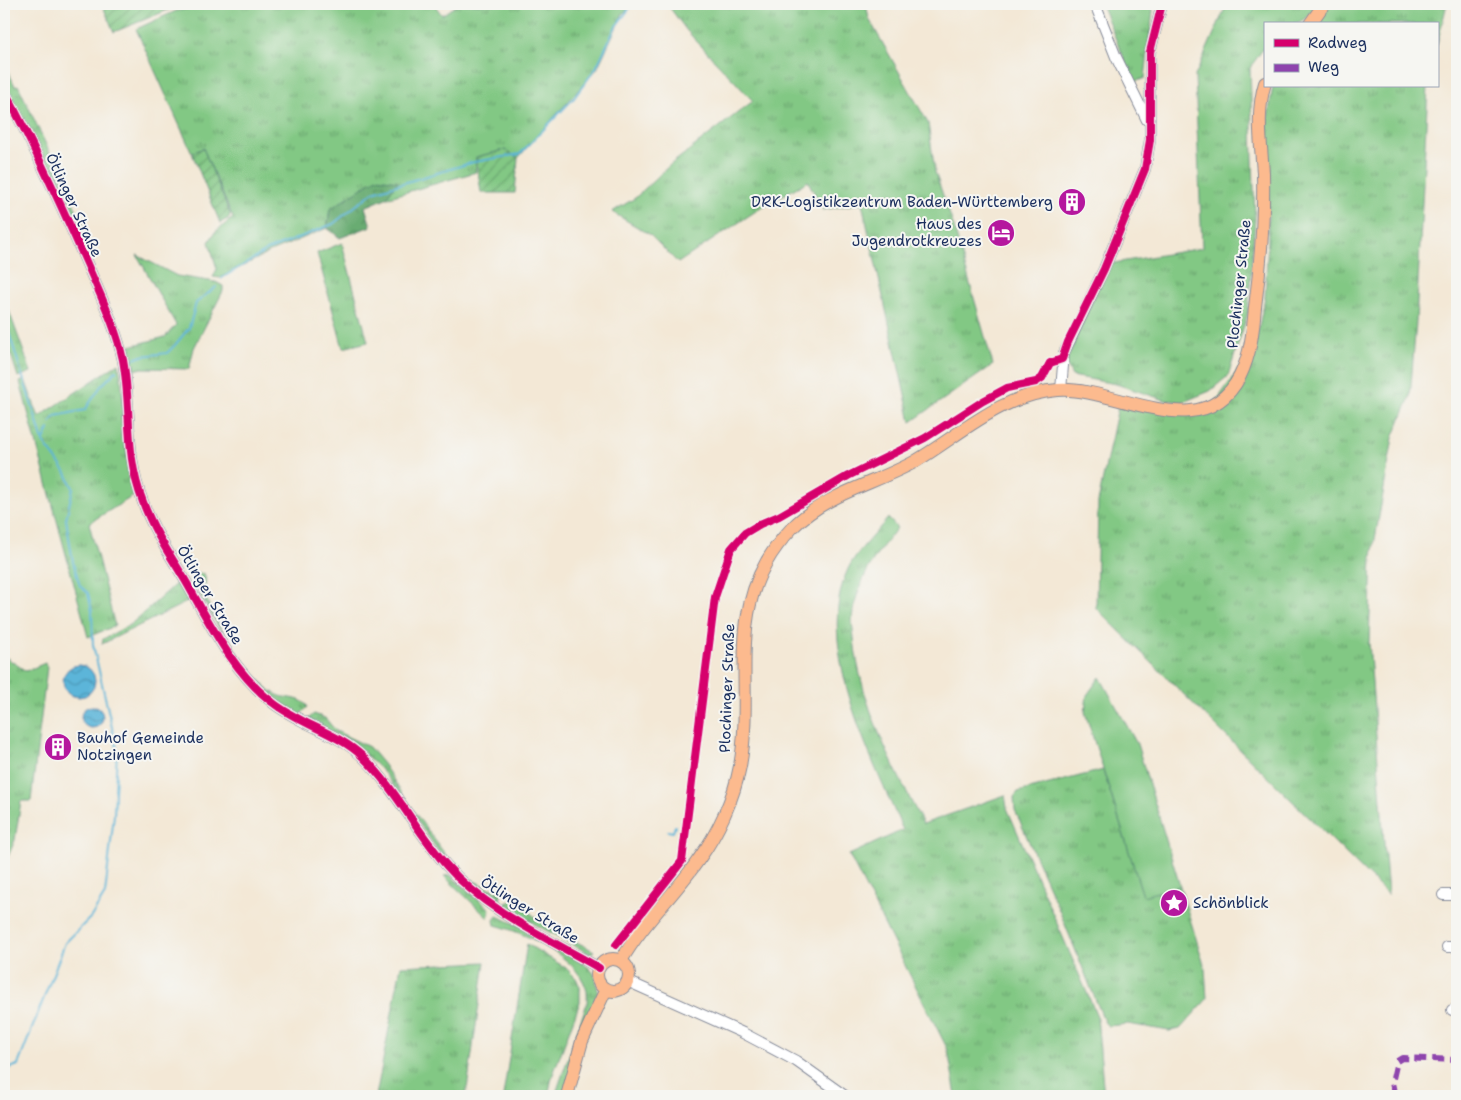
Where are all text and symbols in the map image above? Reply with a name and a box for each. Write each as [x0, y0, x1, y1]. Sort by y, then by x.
legend [1264, 22, 1438, 88]
text: Radweg [1308, 33, 1367, 53]
text: Weg [1308, 57, 1339, 77]
street label: Ötlinger Straße [41, 150, 107, 260]
building icon: DRK-Logistikzentrum Baden-Württemberg [1057, 187, 1087, 217]
place label: DRK-Logistikzentrum Baden-Württemberg [751, 192, 1053, 212]
place label: Haus des Jugendrotkreuzes [851, 214, 982, 251]
hotel icon: Haus des Jugendrotkreuzes [986, 218, 1016, 248]
street label: Plochinger Straße [1222, 219, 1256, 349]
street label: Ötlinger Straße [172, 542, 248, 648]
street label: Plochinger Straße [715, 623, 739, 753]
place label: Bauhof Gemeinde Notzingen [77, 728, 204, 765]
building icon: Bauhof Gemeinde Notzingen [43, 732, 73, 762]
street label: Ötlinger Straße [477, 872, 583, 948]
place icon: Schönblick [1159, 888, 1189, 918]
place label: Schönblick [1193, 893, 1269, 913]

